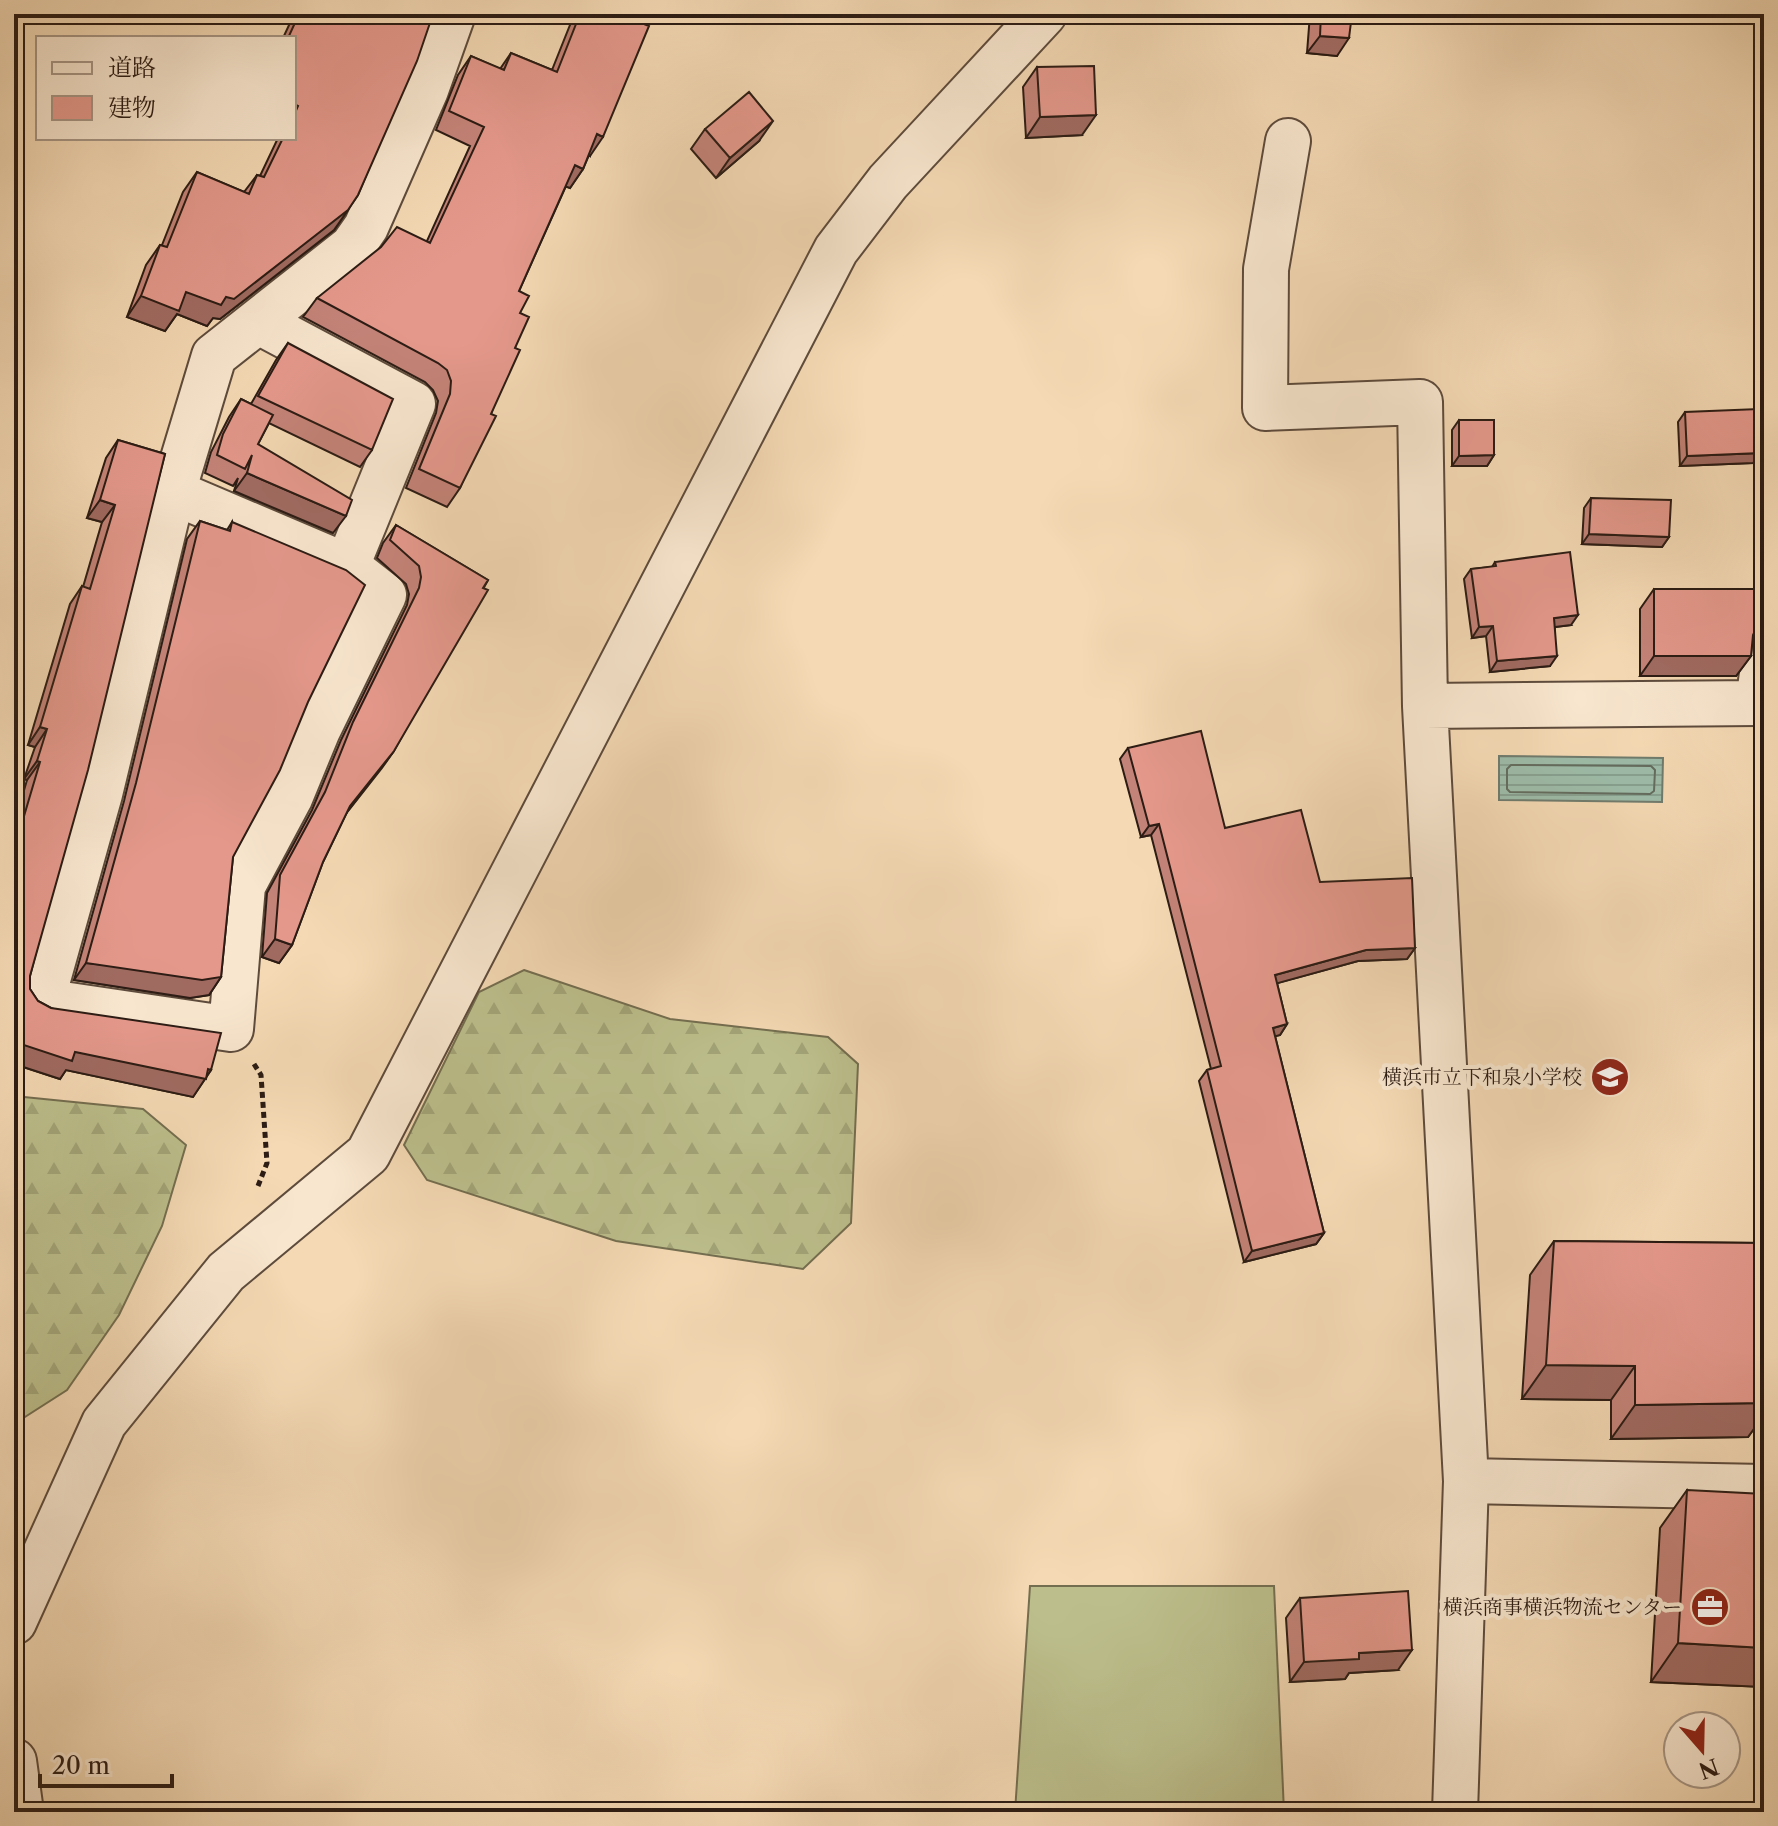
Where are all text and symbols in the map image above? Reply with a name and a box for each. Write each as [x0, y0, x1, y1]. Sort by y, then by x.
legend [36, 36, 296, 140]
text: 道路 [108, 53, 156, 82]
text: 建物 [108, 93, 156, 122]
school or university icon: 横浜市立下和泉小学校 [1589, 1056, 1631, 1098]
place label: 横浜市立下和泉小学校 [1382, 1065, 1582, 1089]
office icon: 横浜商事横浜物流センター [1689, 1586, 1731, 1628]
place label: 横浜商事横浜物流センター [1443, 1595, 1682, 1619]
north arrow [1662, 1710, 1742, 1790]
scale bar [40, 1738, 172, 1788]
text: 20 m [52, 1751, 110, 1780]
text: N [1695, 1752, 1722, 1784]

